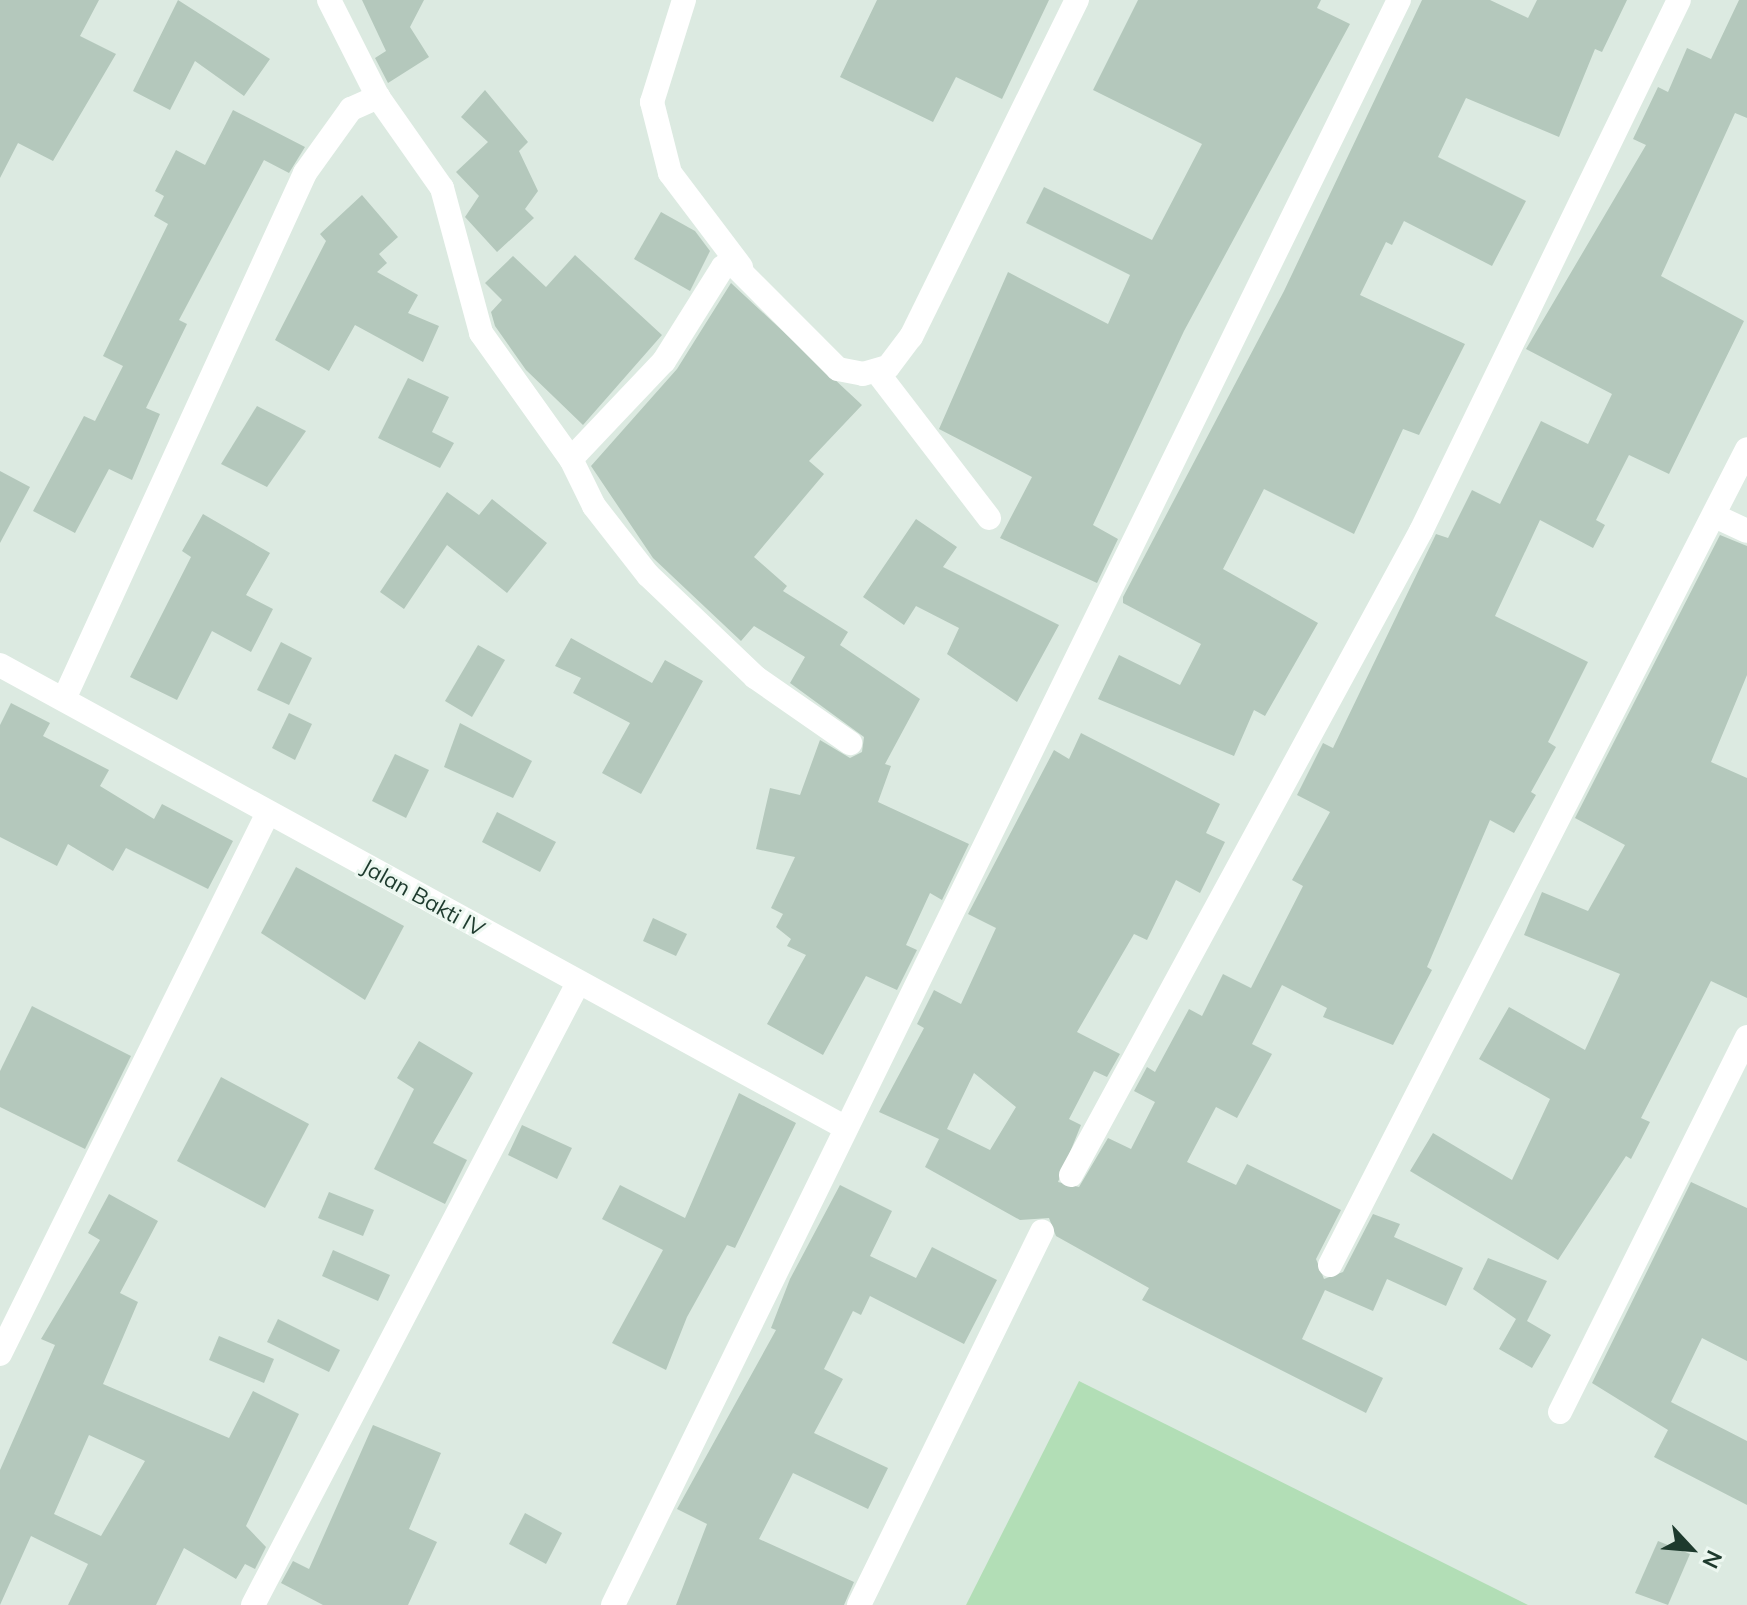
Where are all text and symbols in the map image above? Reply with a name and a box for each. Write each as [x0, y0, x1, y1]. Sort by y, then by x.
street label: Jalan Bakti IV [357, 853, 489, 943]
north arrow [1651, 1509, 1731, 1589]
text: N [1696, 1546, 1729, 1573]

